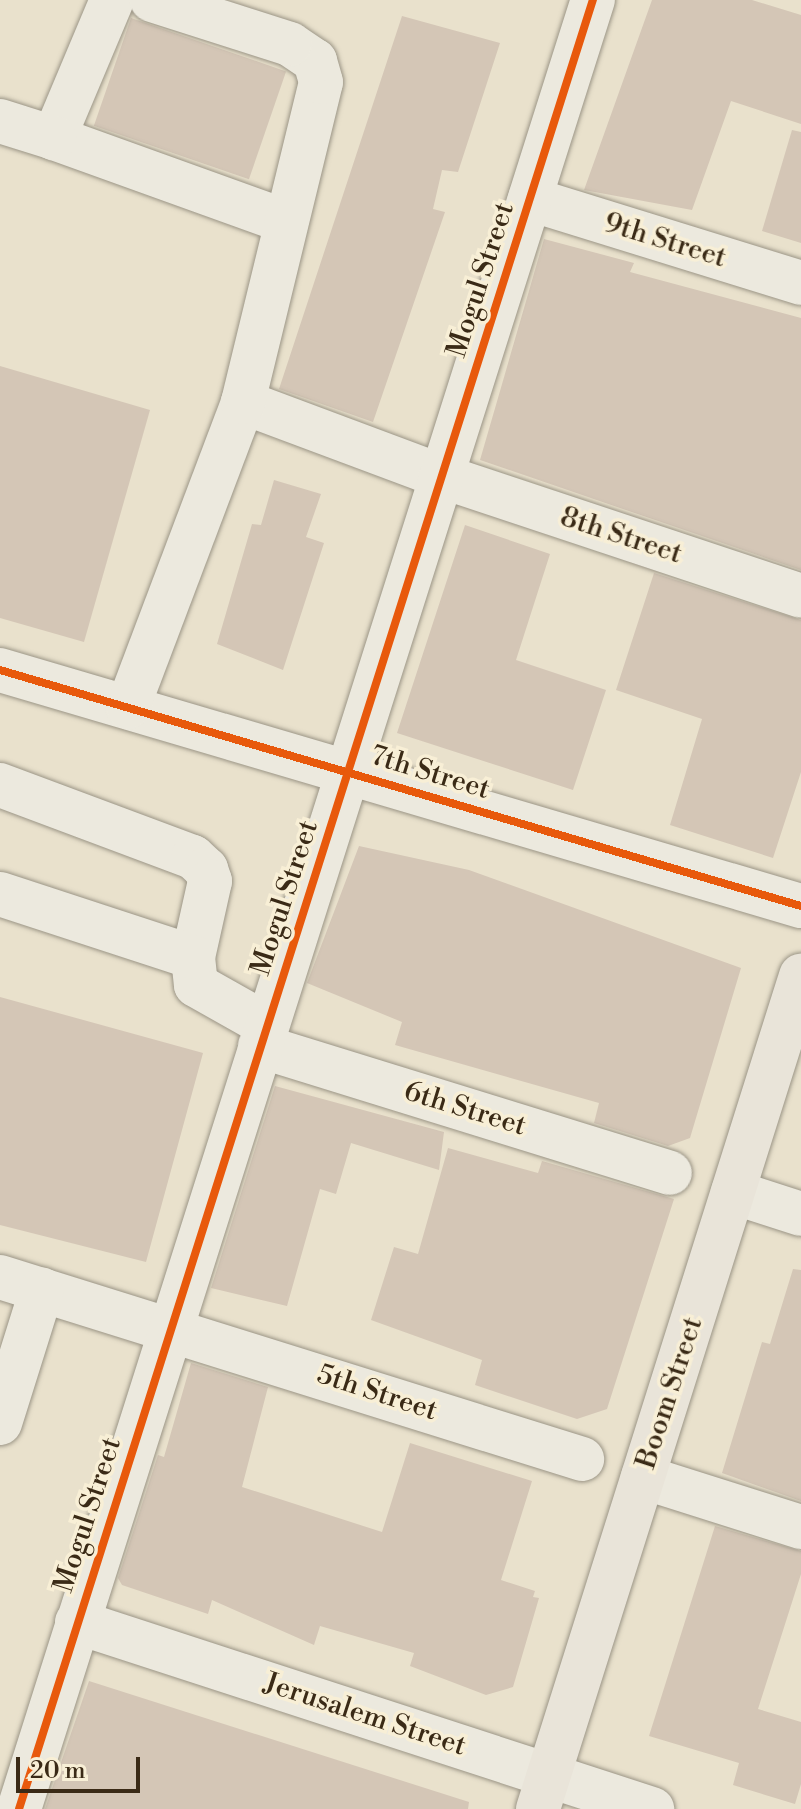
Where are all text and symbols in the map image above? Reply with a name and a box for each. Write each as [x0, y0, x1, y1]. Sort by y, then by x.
street label: Mogul Street [440, 198, 522, 362]
street label: 9th Street [600, 207, 730, 275]
street label: 8th Street [556, 501, 686, 571]
street label: 7th Street [366, 739, 494, 807]
street label: Mogul Street [244, 816, 326, 980]
street label: 6th Street [400, 1075, 530, 1143]
street label: Boom Street [630, 1313, 710, 1473]
street label: 5th Street [313, 1358, 441, 1428]
street label: Mogul Street [47, 1433, 129, 1597]
street label: Jerusalem Street [260, 1667, 470, 1763]
scale bar [20, 1741, 144, 1791]
text: 20 m [30, 1756, 86, 1786]

